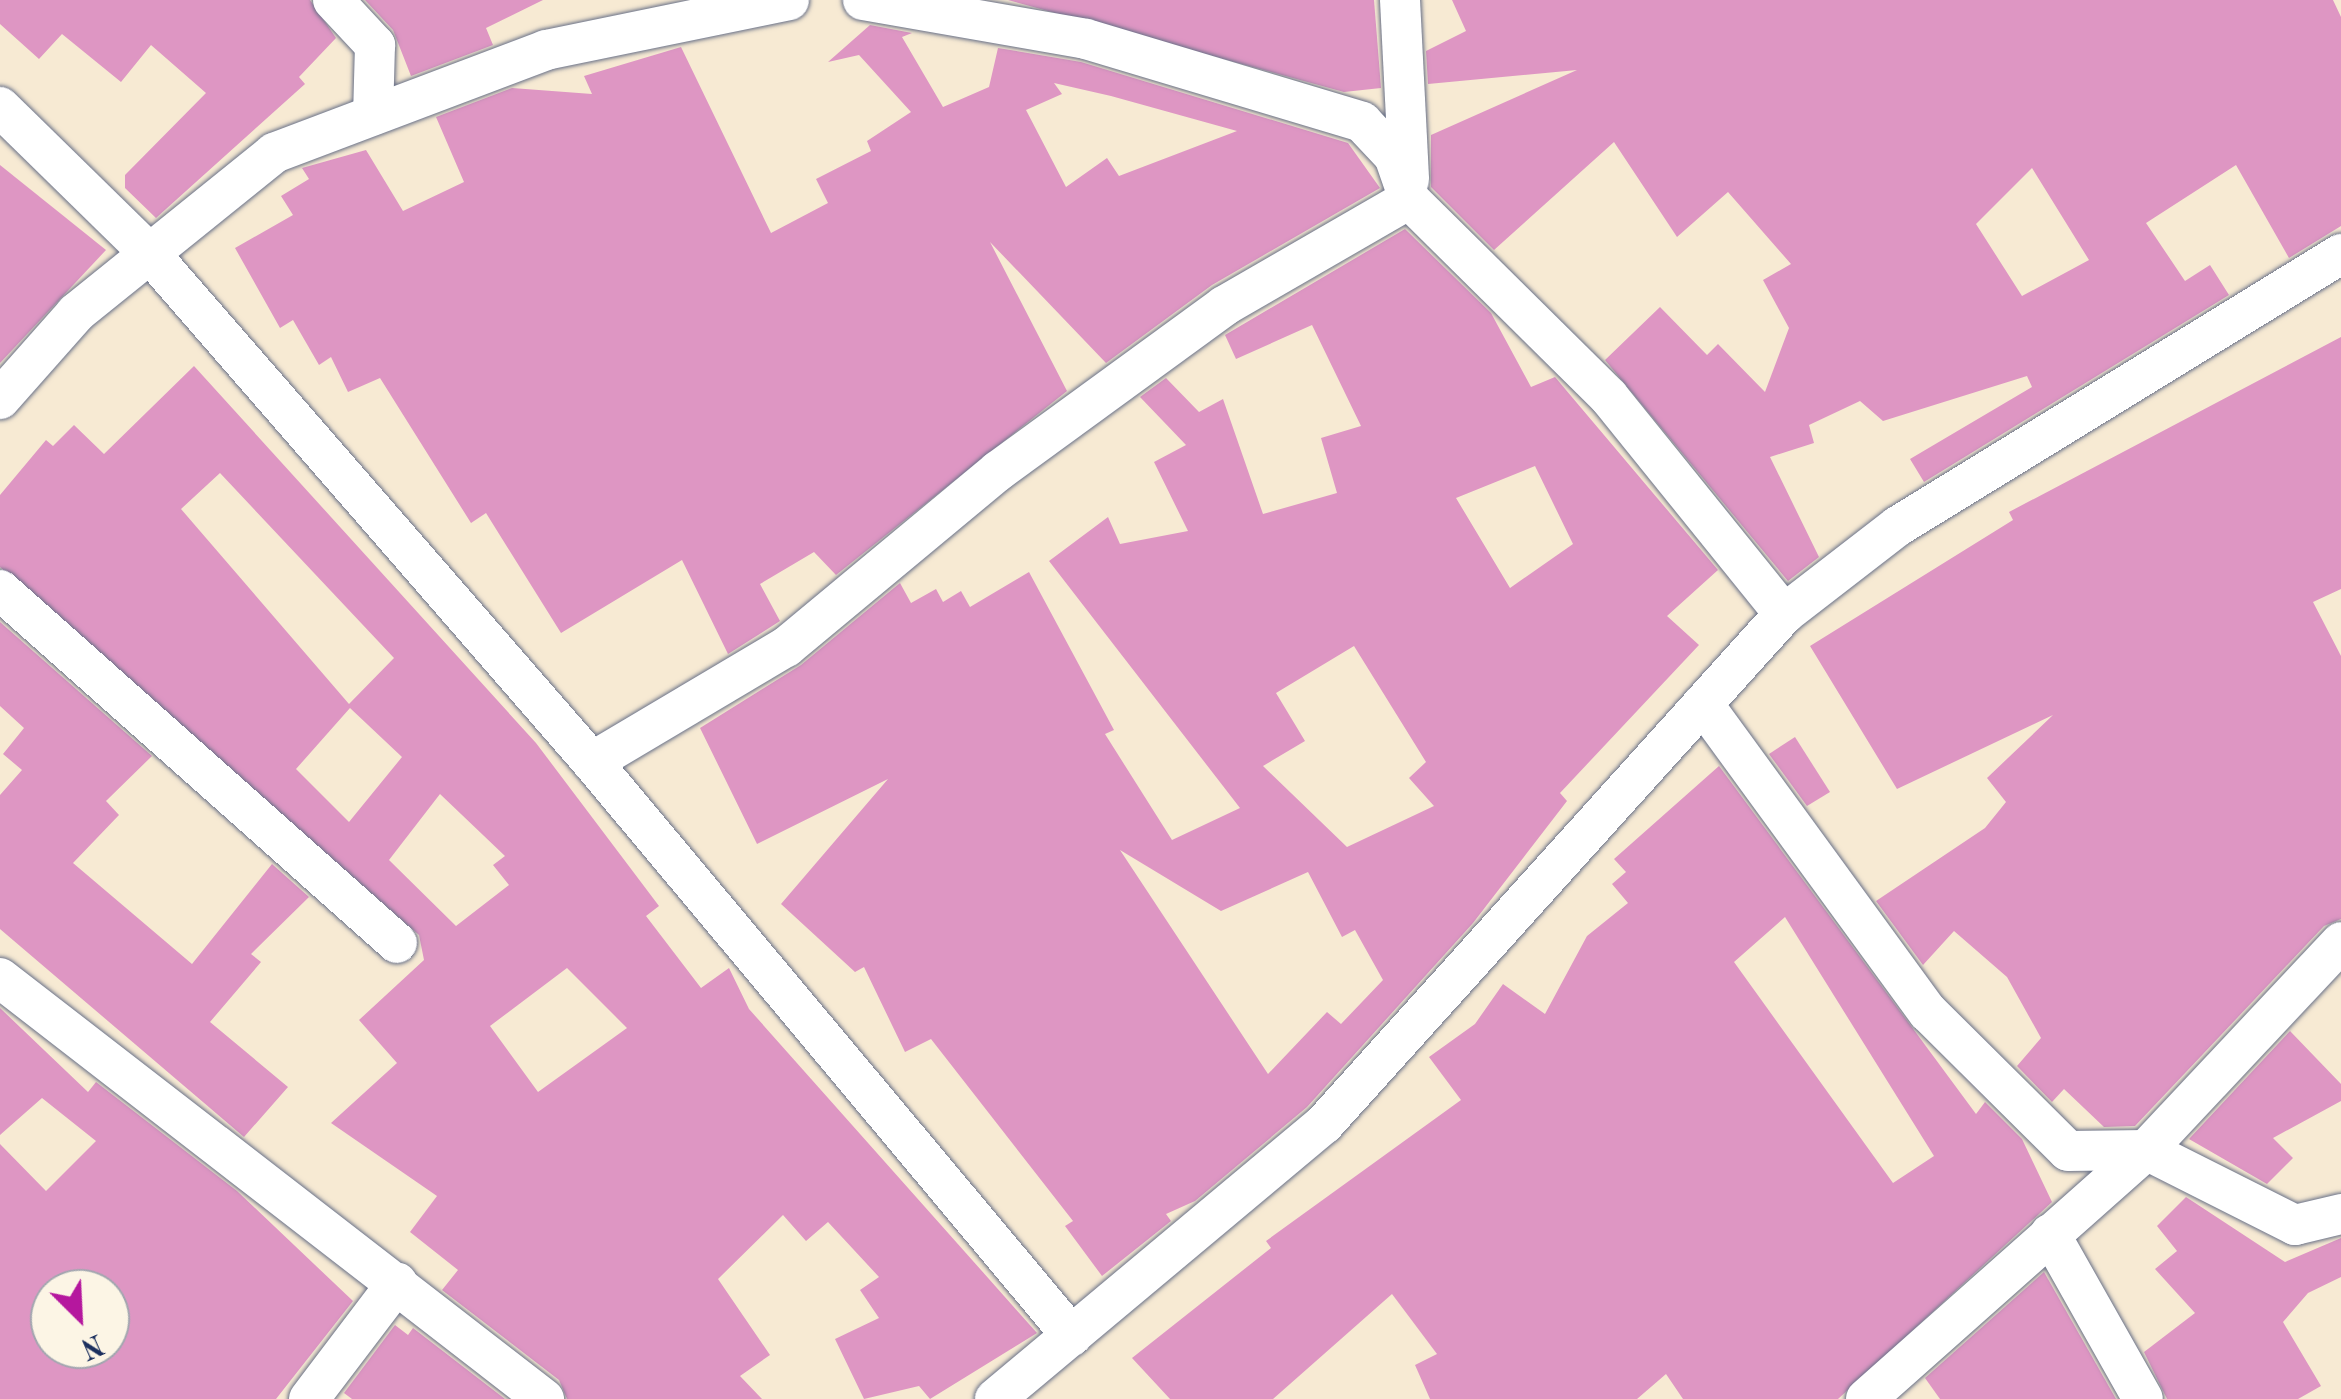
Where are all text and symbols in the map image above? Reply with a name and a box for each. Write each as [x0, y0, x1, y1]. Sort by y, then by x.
north arrow [30, 1269, 130, 1369]
text: N [76, 1327, 107, 1362]

